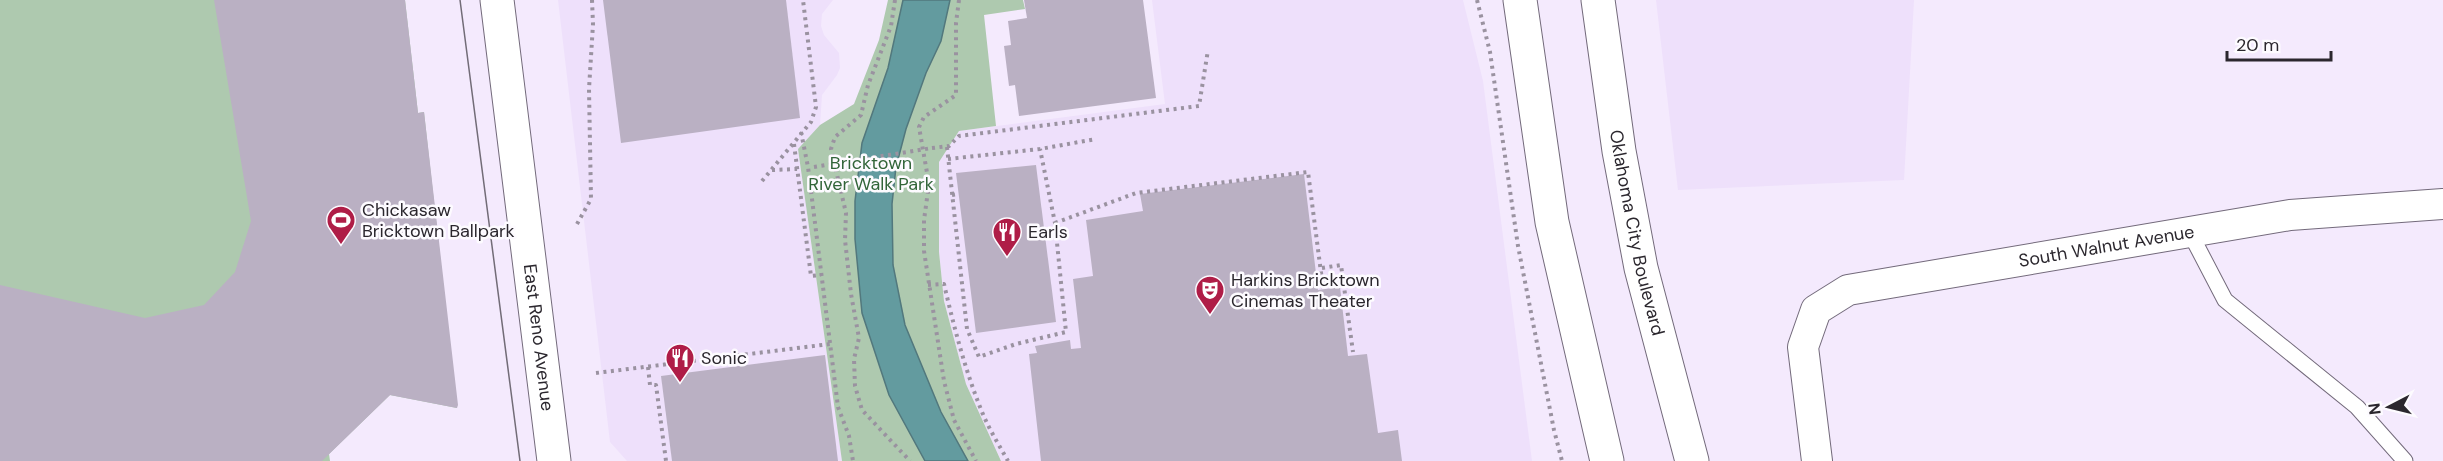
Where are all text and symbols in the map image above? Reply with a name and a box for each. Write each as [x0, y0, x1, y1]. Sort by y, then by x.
scale bar [2227, 24, 2330, 62]
text: 20 m [2236, 33, 2279, 57]
street label: Oklahoma City Boulevard [1604, 128, 1670, 338]
park label: Bricktown River Walk Park [808, 151, 934, 196]
place label: Chickasaw Bricktown Ballpark [362, 198, 515, 243]
sports icon: Chickasaw Bricktown Ballpark [325, 204, 357, 246]
restaurant icon: Earls [991, 216, 1023, 258]
street label: South Walnut Avenue [2017, 219, 2196, 273]
place label: Earls [1028, 220, 1068, 244]
street label: East Reno Avenue [518, 263, 560, 412]
place label: Harkins Bricktown Cinemas Theater [1231, 268, 1380, 313]
theatre icon: Harkins Bricktown Cinemas Theater [1194, 274, 1226, 316]
restaurant icon: Sonic [664, 342, 696, 384]
place label: Sonic [701, 346, 747, 370]
north arrow [2359, 377, 2419, 437]
text: N [2363, 402, 2386, 416]

